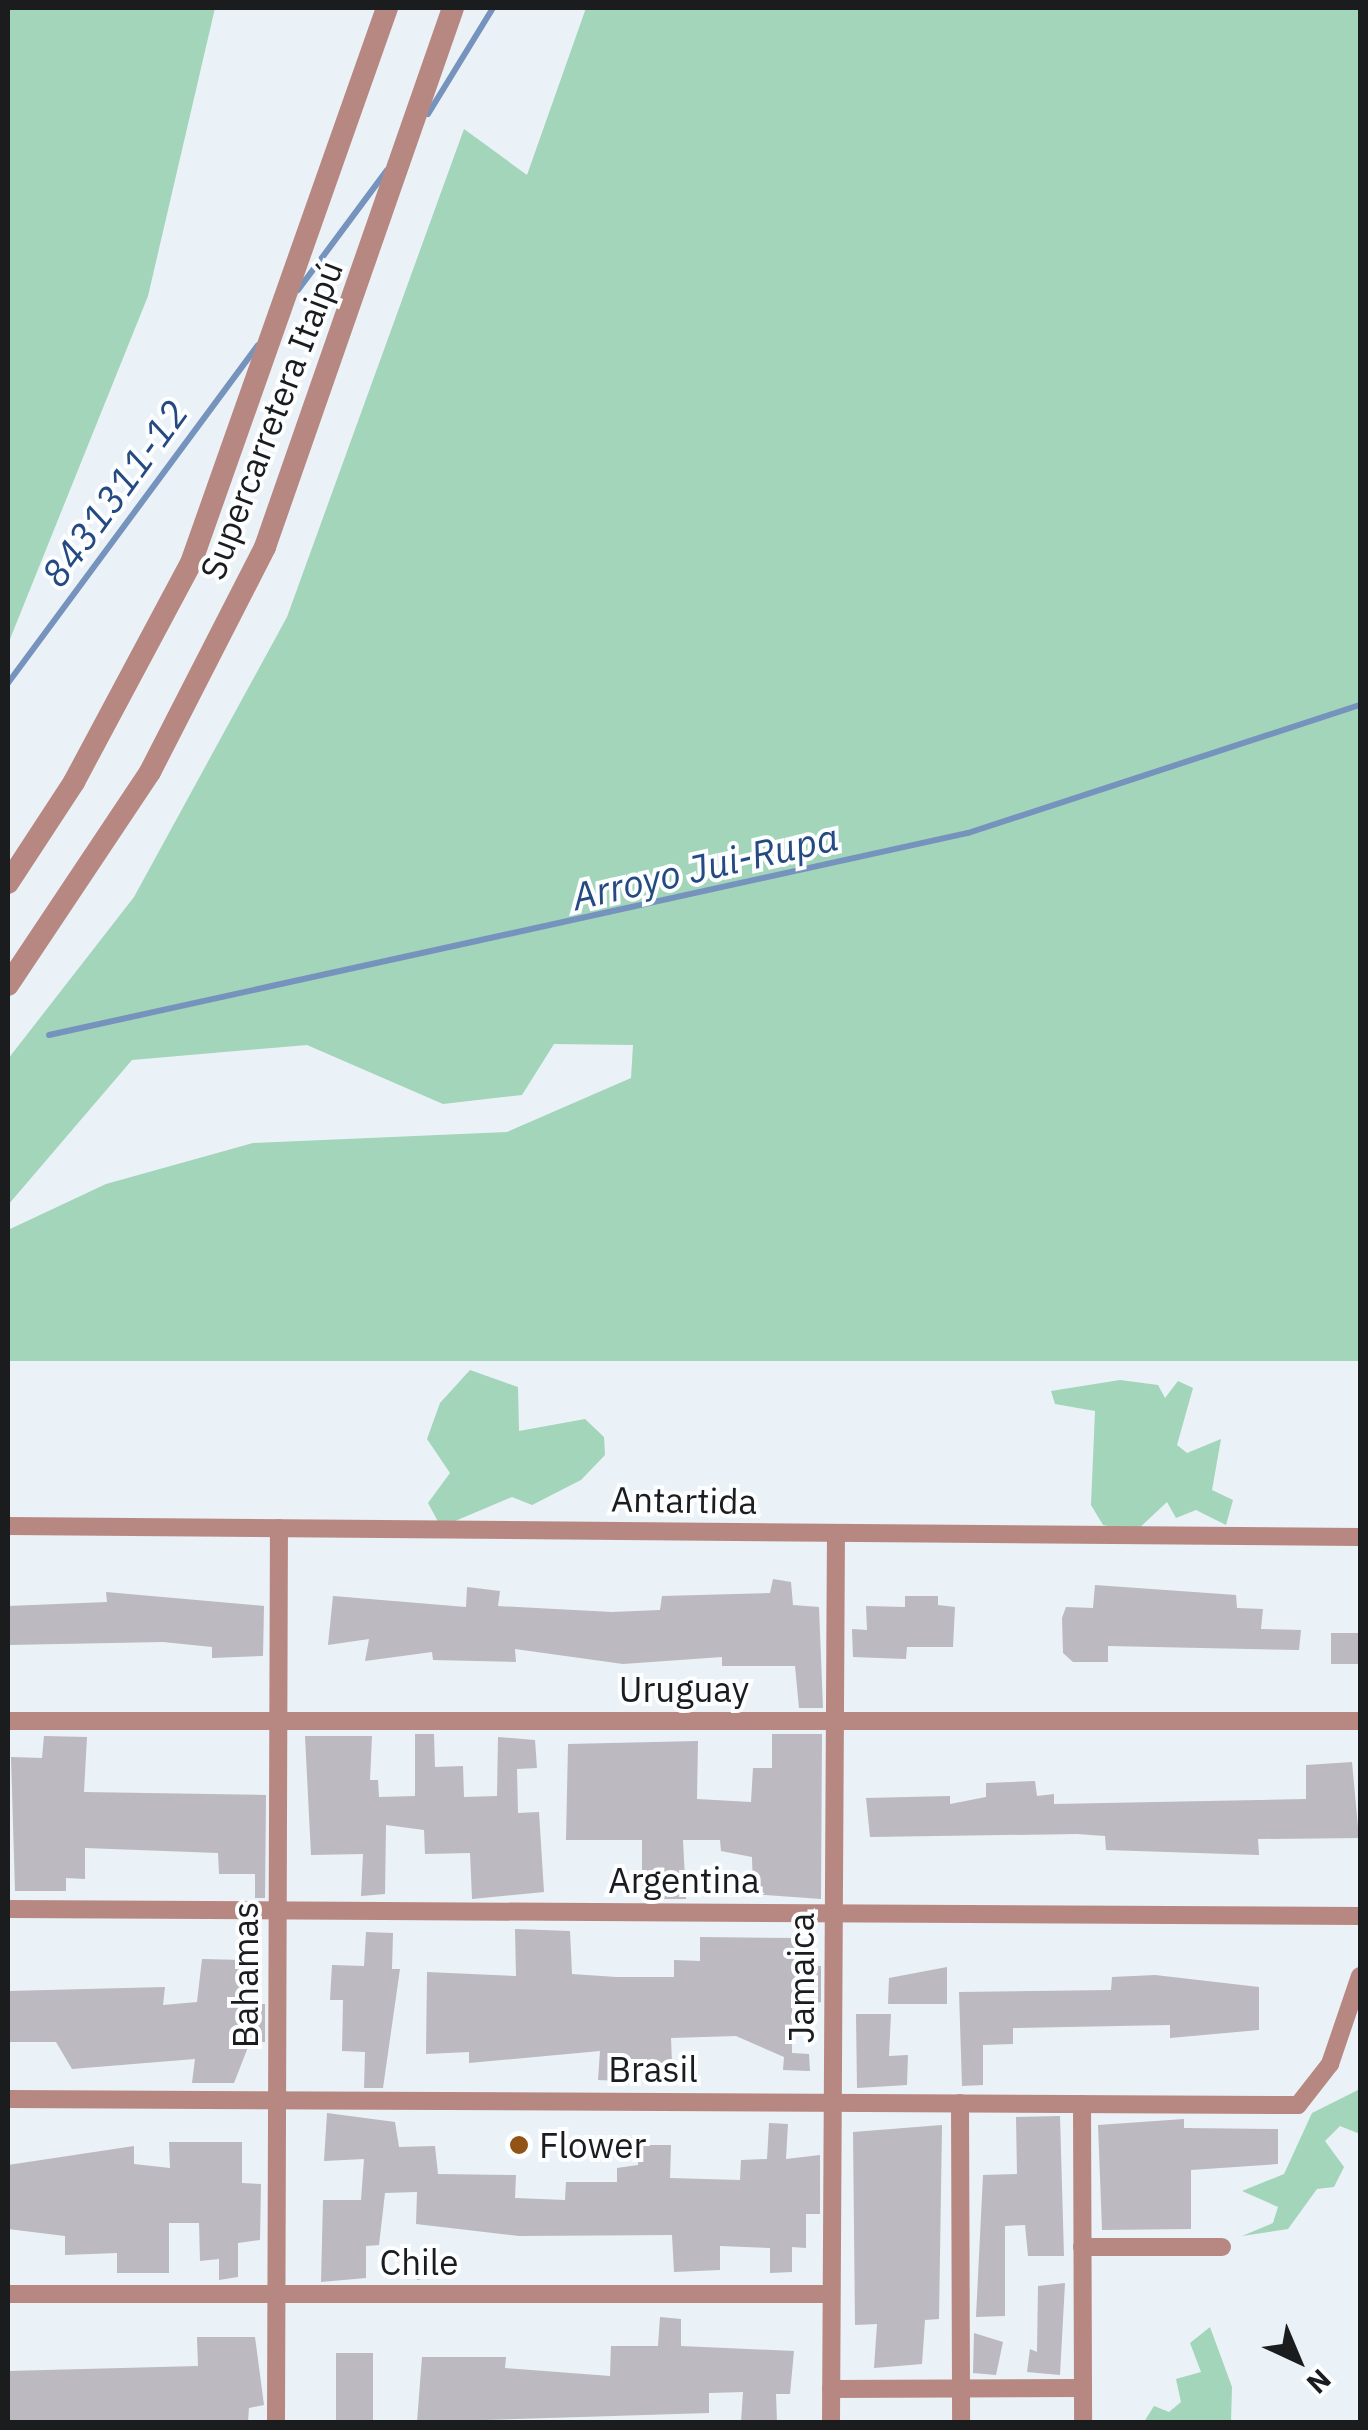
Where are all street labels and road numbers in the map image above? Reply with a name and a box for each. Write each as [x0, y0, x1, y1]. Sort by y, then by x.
street label: Supercarretera Itaipú [191, 255, 351, 585]
street label: Antartida [610, 1478, 758, 1522]
street label: Uruguay [619, 1668, 749, 1710]
street label: Argentina [608, 1859, 760, 1901]
street label: Bahamas [224, 1902, 266, 2048]
street label: Jamaica [780, 1913, 822, 2043]
street label: Brasil [608, 2048, 698, 2090]
street label: Chile [379, 2241, 459, 2283]

